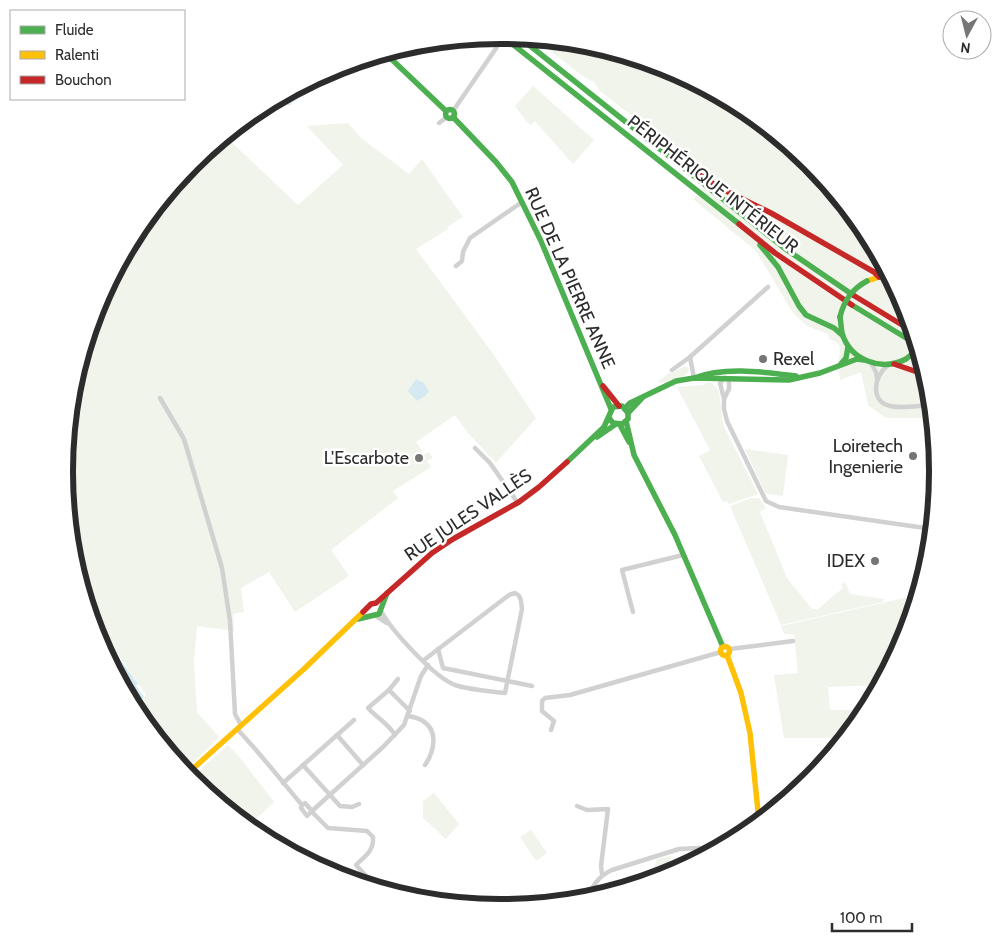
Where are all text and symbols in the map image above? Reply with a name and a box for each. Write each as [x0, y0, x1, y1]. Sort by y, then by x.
legend [10, 10, 185, 100]
north arrow [942, 10, 992, 60]
text: Fluide [55, 21, 94, 39]
text: N [959, 38, 971, 57]
text: Ralenti [55, 46, 99, 64]
text: Bouchon [55, 71, 112, 89]
street label: PÉRIPHÉRIQUE INTÉRIEUR [623, 110, 803, 258]
street label: RUE DE LA PIERRE ANNE [520, 184, 620, 372]
place label: Rexel [773, 348, 815, 370]
marker: Rexel [757, 353, 769, 365]
place label: Loiretech Ingenierie [829, 435, 903, 478]
place label: L'Escarbote [324, 447, 409, 469]
marker: Loiretech Ingenierie [907, 450, 919, 462]
marker: L'Escarbote [413, 452, 425, 464]
street label: RUE JULES VALLÈS [400, 464, 536, 566]
place label: IDEX [827, 550, 865, 572]
marker: IDEX [869, 555, 881, 567]
scale bar [832, 900, 912, 932]
text: 100 m [840, 909, 882, 927]

